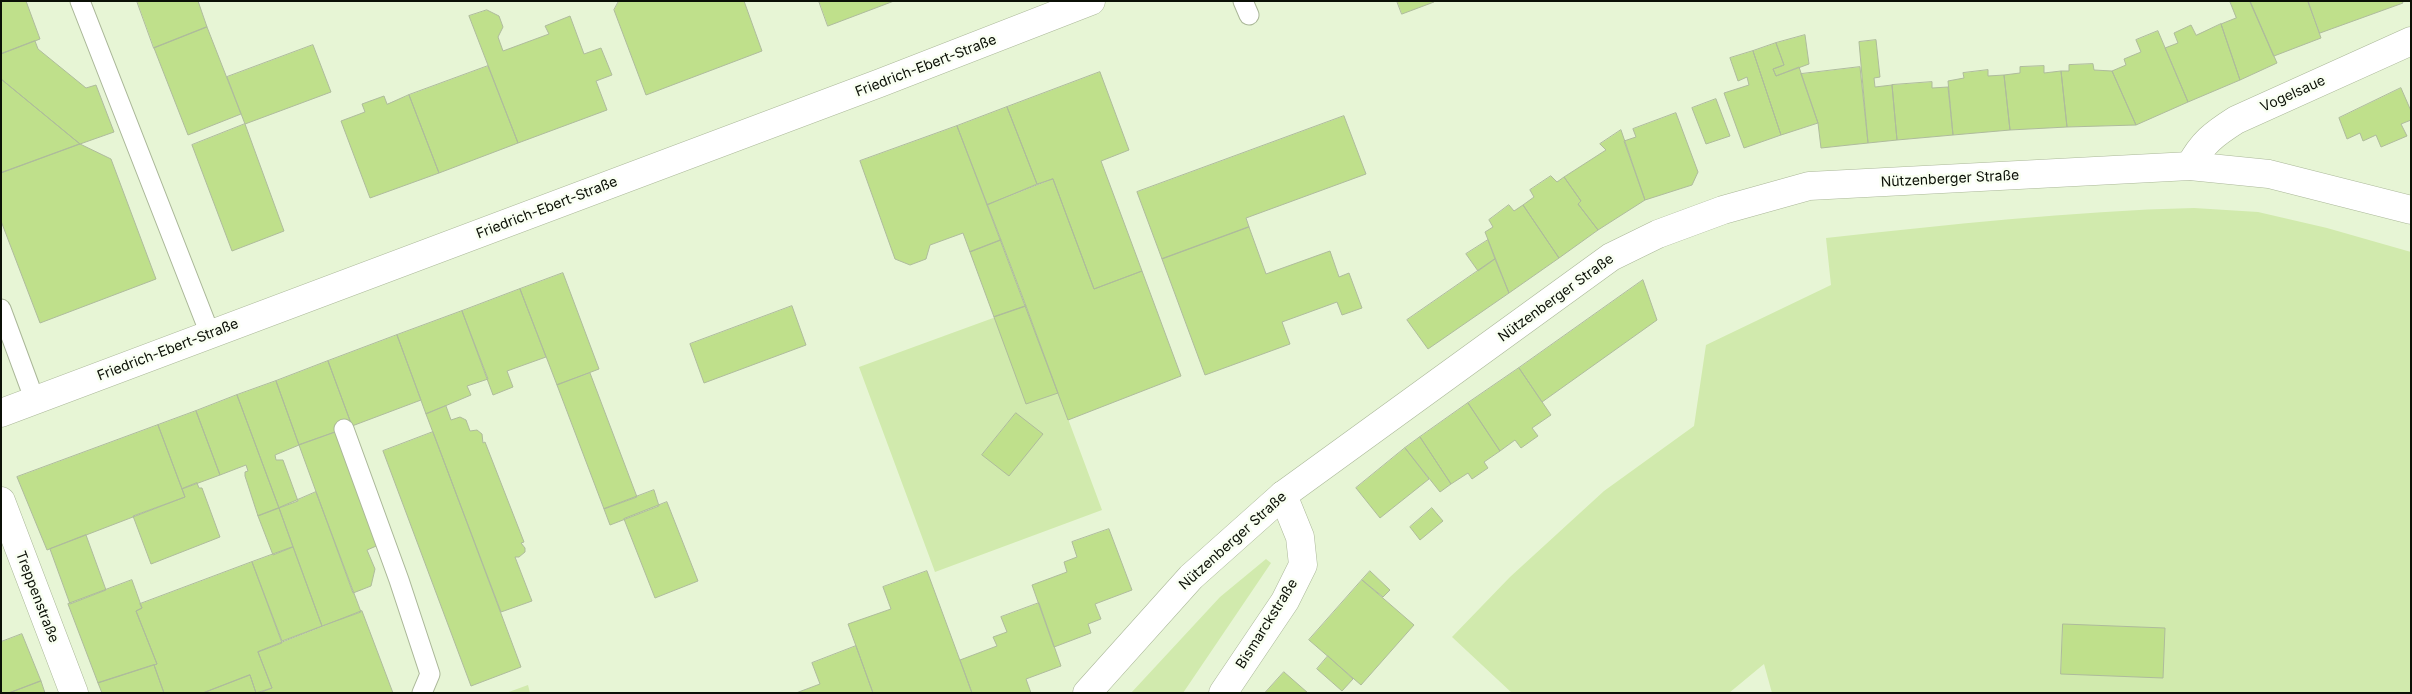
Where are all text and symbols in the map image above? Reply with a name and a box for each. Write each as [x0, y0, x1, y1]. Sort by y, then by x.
street label: Friedrich-Ebert-Straße [853, 31, 999, 101]
street label: Vogelsaue [2258, 72, 2328, 116]
street label: Nützenberger Straße [1880, 167, 2020, 191]
street label: Friedrich-Ebert-Straße [474, 173, 620, 243]
street label: Nützenberger Straße [1495, 250, 1617, 346]
street label: Friedrich-Ebert-Straße [95, 315, 241, 385]
street label: Nützenberger Straße [1176, 488, 1290, 594]
street label: Treppenstraße [12, 549, 62, 645]
street label: Bismarckstraße [1233, 576, 1301, 672]

